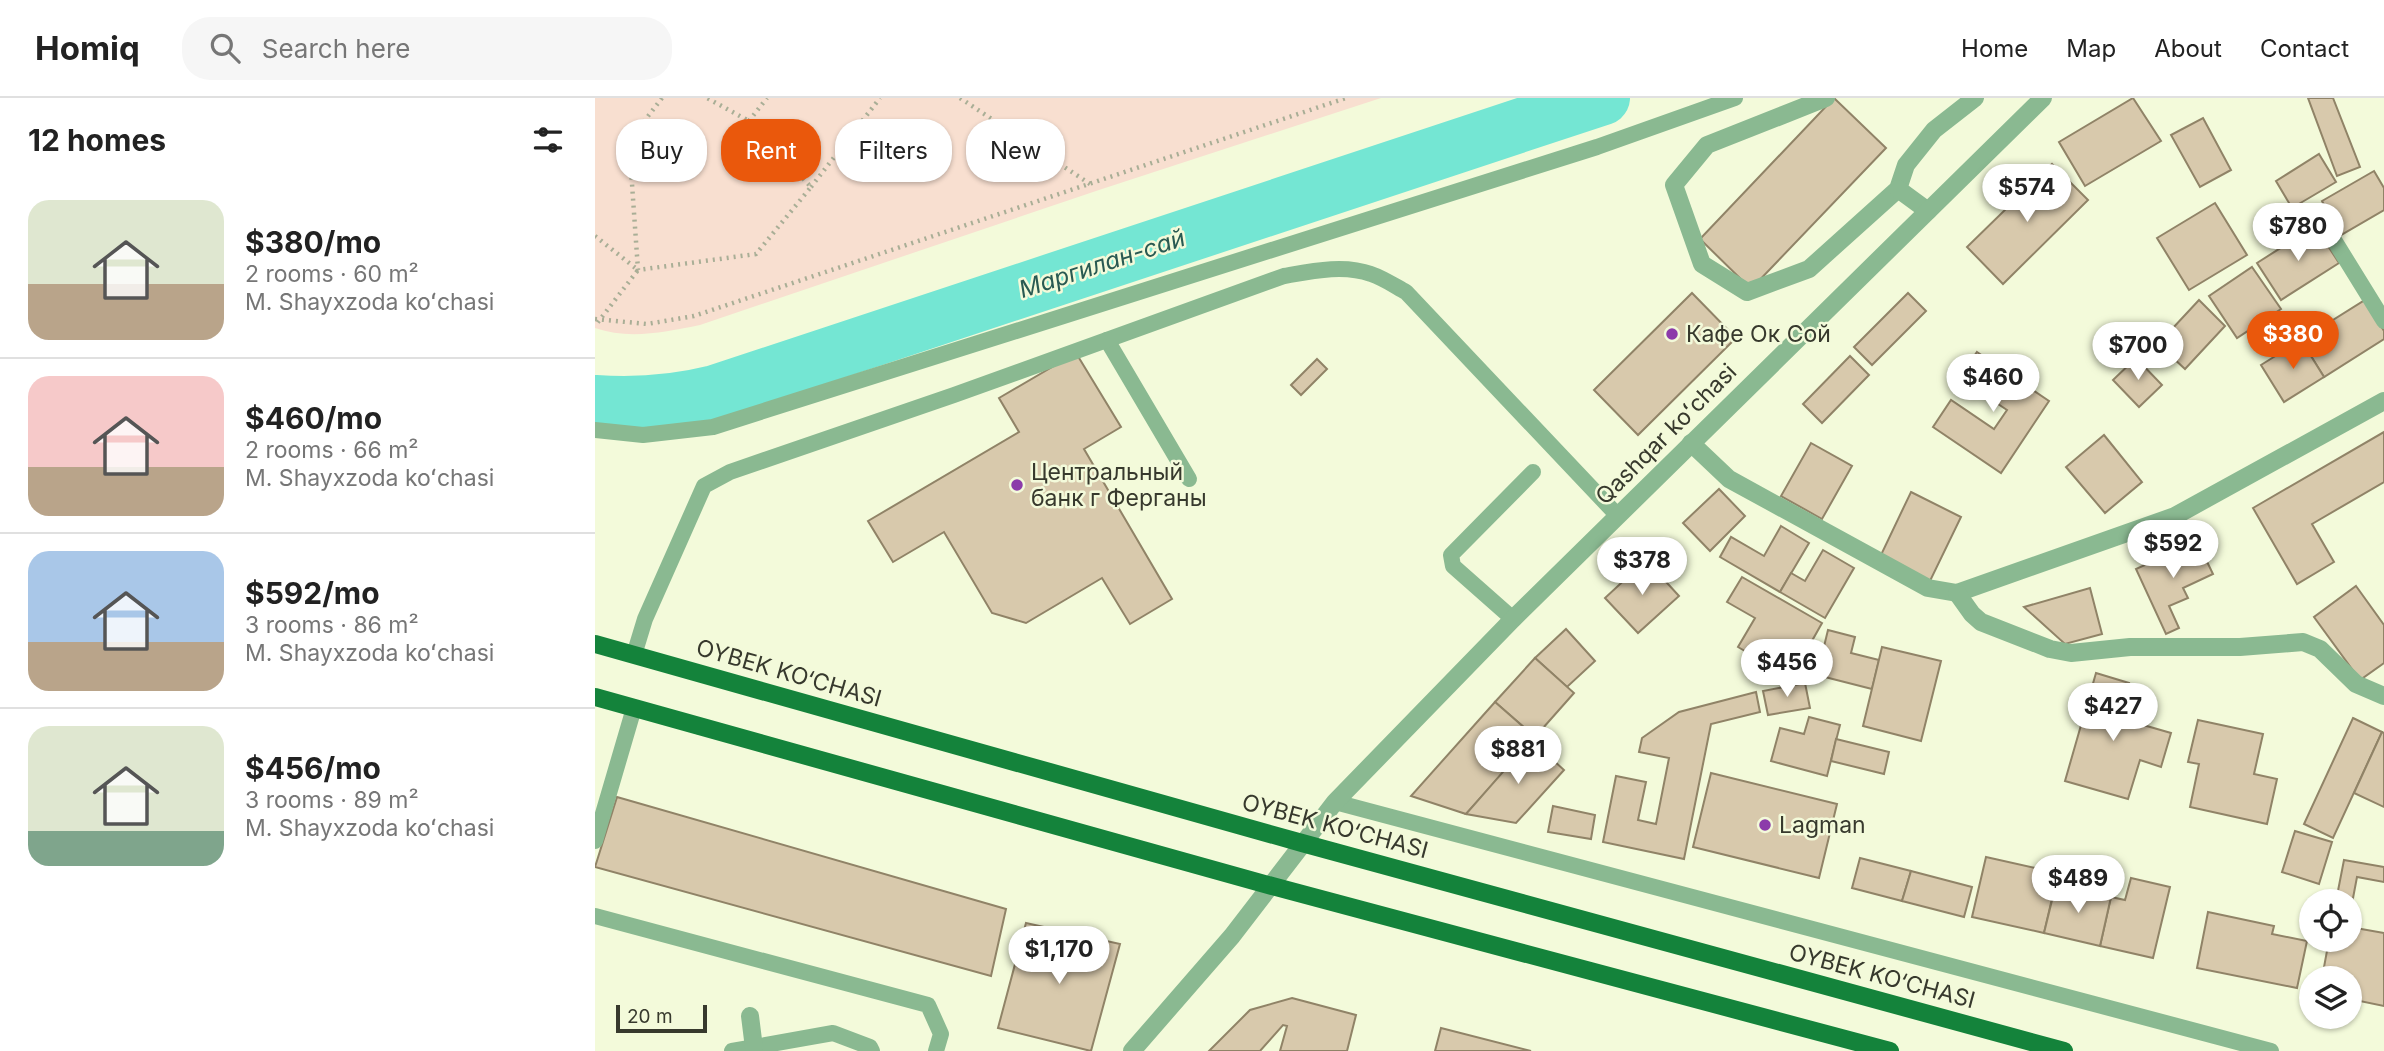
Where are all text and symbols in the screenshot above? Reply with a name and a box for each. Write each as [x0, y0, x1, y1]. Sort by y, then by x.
search box [182, 17, 672, 80]
text: Homiq [35, 28, 140, 68]
icon: search [206, 29, 244, 67]
text: Search here [262, 33, 410, 64]
text: Home [1961, 34, 2028, 63]
text: Map [2066, 34, 2116, 63]
text: About [2154, 34, 2222, 63]
text: Contact [2260, 34, 2349, 63]
chip: Buy [616, 119, 707, 182]
chip: Rent [721, 119, 821, 182]
chip: Filters [835, 119, 952, 182]
chip: New [966, 119, 1065, 182]
icon: filters [529, 121, 567, 159]
text: 12 homes [28, 122, 166, 158]
pin: $574 [1986, 164, 2068, 224]
text: $574 [1998, 173, 2056, 201]
pin: $780 [2257, 204, 2339, 263]
text: $780 [2269, 212, 2327, 240]
water label: Маргилан-сай [1015, 223, 1189, 304]
text: $380/mo [245, 224, 381, 260]
icon: home [84, 228, 168, 312]
text: 2 rooms · 60 m² [245, 260, 419, 288]
text: M. Shayxzoda koʻchasi [245, 288, 494, 316]
pin: $380 [2252, 312, 2334, 371]
place label: Кафе Ок Сой [1686, 320, 1831, 348]
text: $380 [2263, 320, 2323, 348]
pin: $700 [2097, 322, 2179, 382]
marker: Кафе Ок Сой [1664, 326, 1680, 342]
text: $700 [2108, 331, 2168, 359]
pin: $460 [1952, 354, 2034, 414]
street label: Qashqar koʻchasi [1590, 358, 1742, 510]
text: $460 [1962, 363, 2024, 391]
text: $460/mo [245, 400, 382, 436]
icon: home [84, 404, 168, 488]
text: 2 rooms · 66 m² [245, 436, 419, 464]
place label: Центральный банк г Ферганы [1031, 458, 1207, 512]
text: M. Shayxzoda koʻchasi [245, 464, 494, 492]
marker: Центральный банк г Ферганы [1009, 477, 1025, 493]
pin: $592 [2132, 520, 2214, 580]
text: $592 [2143, 529, 2203, 557]
pin: $378 [1601, 538, 1683, 597]
text: $378 [1613, 546, 1671, 574]
text: $592/mo [245, 575, 380, 611]
icon: home [84, 579, 168, 663]
text: 3 rooms · 86 m² [245, 611, 419, 639]
street label: OYBEK KO‘CHASI [693, 633, 885, 713]
text: M. Shayxzoda koʻchasi [245, 639, 494, 667]
pin: $456 [1746, 640, 1828, 699]
text: $456 [1757, 648, 1817, 676]
pin: $427 [2072, 684, 2154, 743]
text: $427 [2084, 692, 2142, 720]
pin: $881 [1477, 726, 1559, 786]
text: $881 [1491, 735, 1545, 763]
text: $456/mo [245, 750, 381, 786]
icon: home [84, 754, 168, 838]
text: 3 rooms · 89 m² [245, 786, 419, 814]
street label: OYBEK KO‘CHASI [1239, 788, 1431, 864]
place label: Lagman [1779, 811, 1866, 839]
text: M. Shayxzoda koʻchasi [245, 814, 494, 842]
marker: Lagman [1757, 817, 1773, 833]
pin: $489 [2037, 856, 2119, 915]
text: $489 [2048, 864, 2108, 892]
map controls [2299, 889, 2362, 1029]
button: locate [2299, 889, 2362, 952]
pin: $1,170 [1002, 926, 1116, 986]
text: $1,170 [1024, 935, 1094, 963]
street label: OYBEK KO‘CHASI [1786, 938, 1978, 1014]
button: layers [2299, 966, 2362, 1029]
scale bar [616, 1002, 707, 1034]
text: 20 m [627, 1005, 673, 1028]

